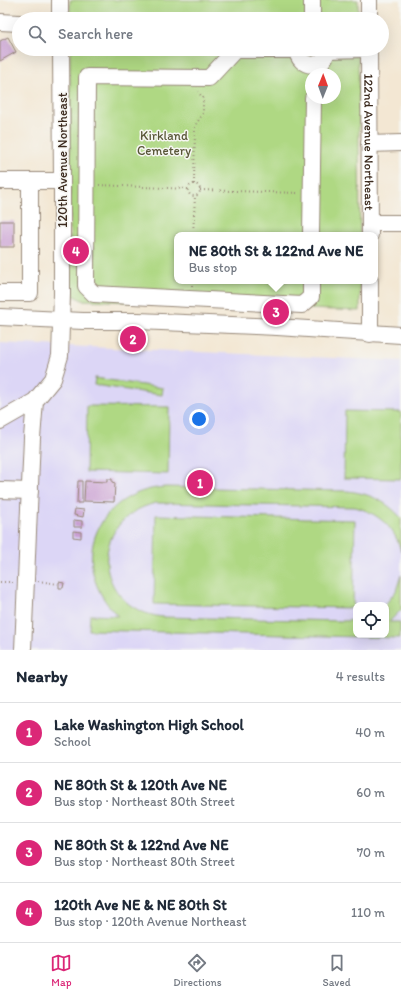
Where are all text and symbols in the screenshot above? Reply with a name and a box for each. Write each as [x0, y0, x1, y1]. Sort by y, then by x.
search box [12, 12, 389, 56]
icon: search [26, 23, 48, 45]
text: Search here [58, 25, 133, 43]
north arrow [305, 68, 341, 104]
street label: 122nd Avenue Northeast [362, 73, 377, 211]
street label: 120th Avenue Northeast [55, 92, 70, 228]
park label: Kirkland Cemetery [137, 128, 191, 158]
popup [174, 232, 378, 284]
pin: 4 [63, 236, 89, 266]
text: NE 80th St & 122nd Ave NE [189, 242, 363, 260]
text: Bus stop [189, 260, 237, 275]
pin: 3 [263, 297, 289, 327]
pin: 2 [120, 324, 146, 354]
your location [189, 409, 209, 429]
pin: 1 [187, 468, 213, 498]
map controls [353, 602, 389, 638]
button: locate [353, 602, 389, 638]
text: Nearby [16, 666, 68, 686]
text: 4 results [336, 669, 385, 684]
text: Lake Washington High School [54, 716, 244, 734]
text: 1 [26, 725, 32, 740]
text: 40 m [355, 725, 385, 740]
text: School [54, 734, 91, 749]
text: NE 80th St & 120th Ave NE [54, 776, 227, 794]
text: 2 [26, 785, 32, 800]
text: 60 m [356, 785, 385, 800]
text: Bus stop · Northeast 80th Street [54, 794, 235, 809]
text: NE 80th St & 122nd Ave NE [54, 836, 229, 854]
text: 3 [25, 845, 33, 860]
text: 70 m [357, 845, 385, 860]
text: Bus stop · Northeast 80th Street [54, 854, 235, 869]
text: 120th Ave NE & NE 80th St [54, 896, 227, 914]
text: 4 [25, 905, 33, 920]
text: 110 m [351, 905, 385, 920]
text: Bus stop · 120th Avenue Northeast [54, 914, 247, 929]
tab: Map [50, 952, 72, 989]
tab: Directions [173, 952, 222, 989]
tab: Saved [322, 952, 351, 989]

